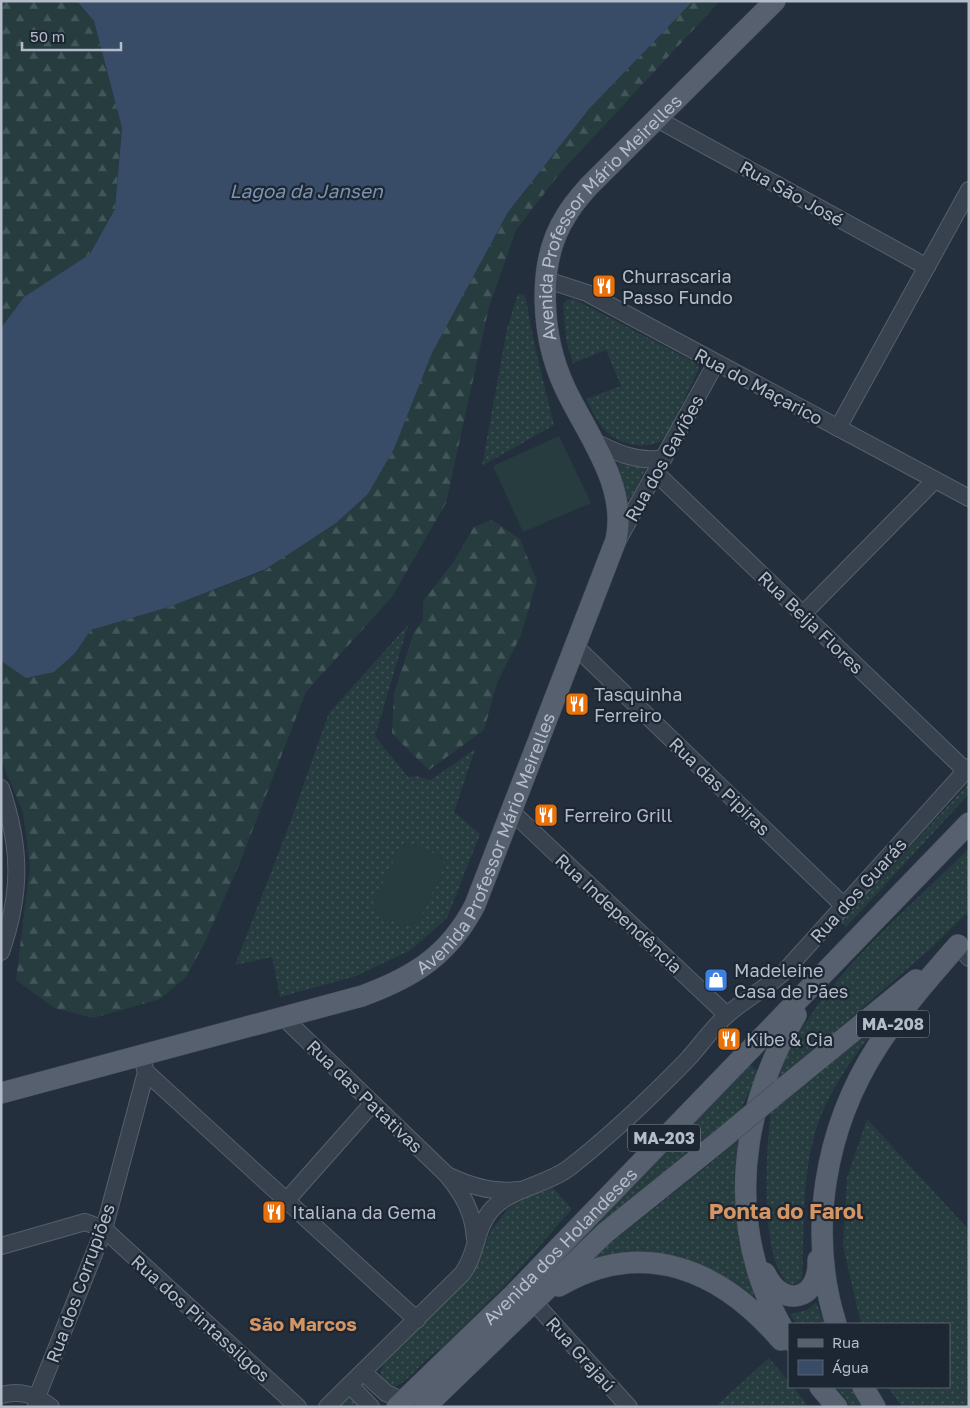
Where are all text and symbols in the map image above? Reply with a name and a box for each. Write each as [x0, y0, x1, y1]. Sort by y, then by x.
scale bar [22, 20, 121, 52]
text: 50 m [30, 27, 65, 45]
street label: Avenida Professor Mário Meirelles [534, 89, 686, 343]
street label: Rua São José [736, 155, 848, 231]
water label: Lagoa da Jansen [229, 179, 384, 202]
place label: Churrascaria Passo Fundo [622, 265, 733, 308]
restaurant icon: Churrascaria Passo Fundo [591, 273, 617, 299]
street label: Rua do Maçarico [691, 343, 827, 429]
street label: Rua dos Gaviões [620, 391, 708, 525]
street label: Rua Beija Flores [754, 566, 868, 678]
place label: Tasquinha Ferreiro [594, 683, 682, 726]
restaurant icon: Tasquinha Ferreiro [564, 691, 590, 717]
street label: Avenida Professor Mário Meirelles [412, 709, 559, 979]
street label: Rua das Pipiras [665, 732, 775, 840]
restaurant icon: Ferreiro Grill [533, 802, 559, 828]
place label: Ferreiro Grill [564, 804, 673, 826]
street label: Rua dos Guarás [805, 833, 911, 947]
street label: Rua Independência [551, 848, 687, 978]
place label: Madeleine Casa de Pães [734, 959, 848, 1002]
shop icon: Madeleine Casa de Pães [703, 967, 729, 993]
road number: MA-208 [857, 1011, 929, 1038]
restaurant icon: Kibe & Cia [716, 1026, 742, 1052]
place label: Kibe & Cia [746, 1028, 833, 1050]
street label: Rua das Patativas [302, 1035, 428, 1157]
road number: MA-203 [628, 1124, 700, 1152]
street label: Avenida dos Holandeses [478, 1163, 641, 1329]
district label: Ponta do Farol [709, 1197, 863, 1224]
restaurant icon: Italiana da Gema [261, 1199, 287, 1225]
street label: Rua dos Corrupiões [41, 1200, 119, 1366]
place label: Italiana da Gema [292, 1201, 437, 1223]
street label: Rua dos Pintassilgos [127, 1250, 275, 1386]
district label: São Marcos [249, 1312, 357, 1335]
street label: Rua Grajaú [542, 1312, 620, 1396]
legend [788, 1323, 950, 1388]
text: Rua [832, 1333, 859, 1351]
text: Água [832, 1358, 869, 1376]

